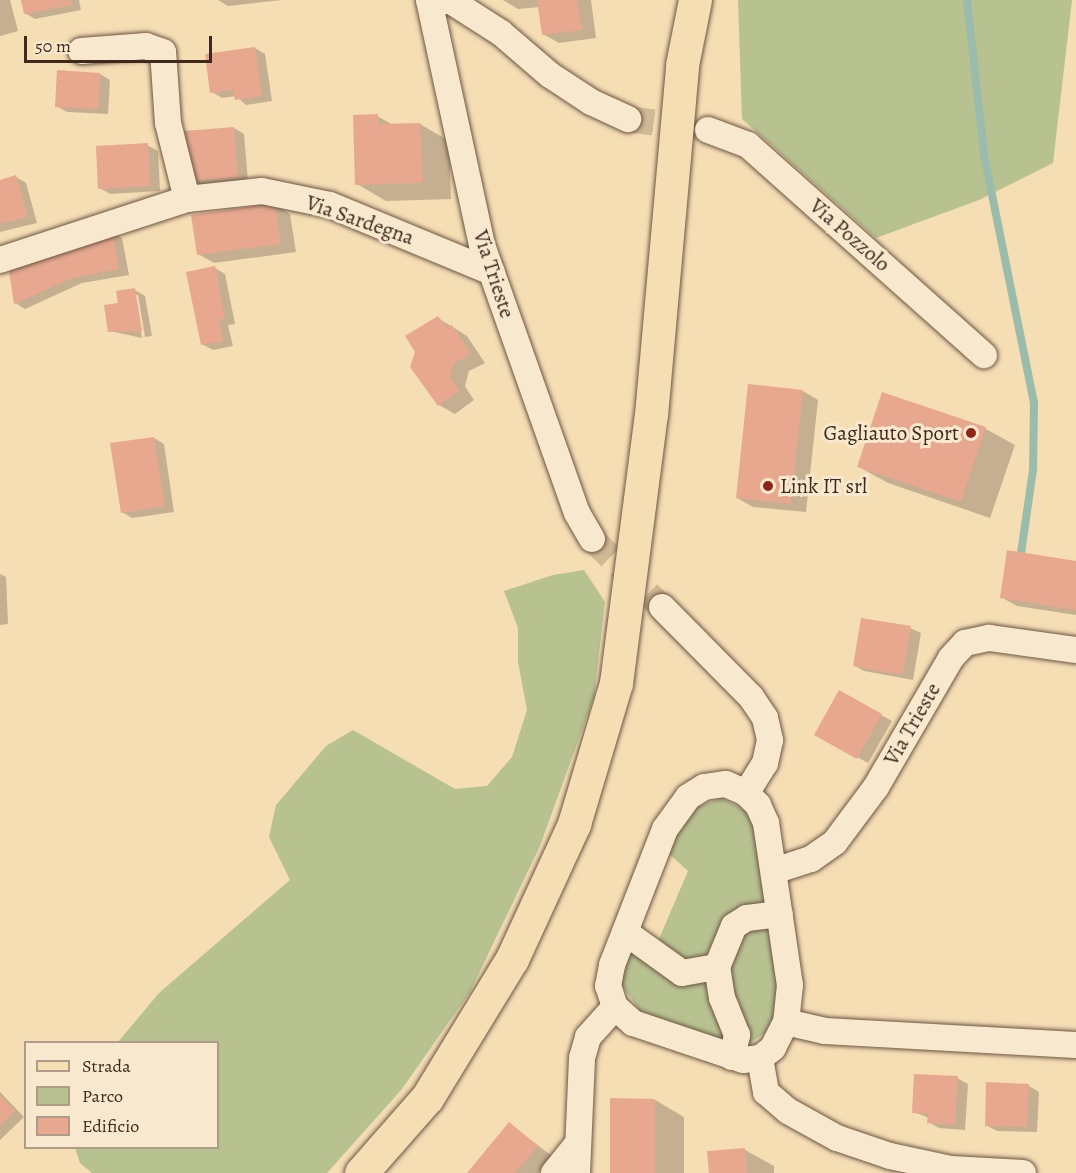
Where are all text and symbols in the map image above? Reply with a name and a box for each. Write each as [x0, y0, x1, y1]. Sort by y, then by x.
scale bar [27, 24, 214, 62]
text: 50 m [35, 34, 71, 58]
street label: Via Sardegna [303, 190, 417, 250]
street label: Via Pozzolo [805, 193, 895, 277]
street label: Via Trieste [468, 227, 520, 321]
place label: Gagliauto Sport [824, 420, 959, 446]
marker: Gagliauto Sport [964, 426, 978, 440]
place label: Link IT srl [780, 473, 867, 499]
marker: Link IT srl [761, 479, 775, 493]
street label: Via Trieste [878, 678, 946, 770]
legend [24, 1041, 219, 1149]
text: Strada [82, 1054, 131, 1078]
text: Parco [82, 1084, 123, 1108]
text: Edificio [82, 1114, 139, 1138]

